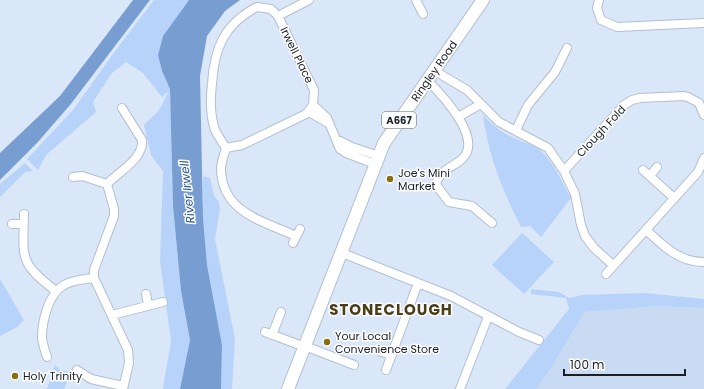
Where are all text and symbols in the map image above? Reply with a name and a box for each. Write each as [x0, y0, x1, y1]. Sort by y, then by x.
street label: Irwell Place [276, 24, 318, 86]
street label: Ringley Road [407, 37, 461, 105]
street label: Clough Fold [573, 102, 629, 160]
road number: A667 [382, 112, 416, 128]
water label: River Irwell [175, 160, 199, 224]
place label: Joe's Mini Market [398, 165, 450, 194]
marker: Joe's Mini Market [385, 174, 395, 184]
district label: STONECLOUGH [329, 299, 453, 320]
place label: Your Local Convenience Store [335, 328, 439, 357]
marker: Your Local Convenience Store [322, 337, 332, 347]
scale bar [564, 351, 685, 377]
text: 100 m [570, 356, 604, 373]
place label: Holy Trinity [23, 368, 83, 384]
marker: Holy Trinity [10, 371, 20, 381]

